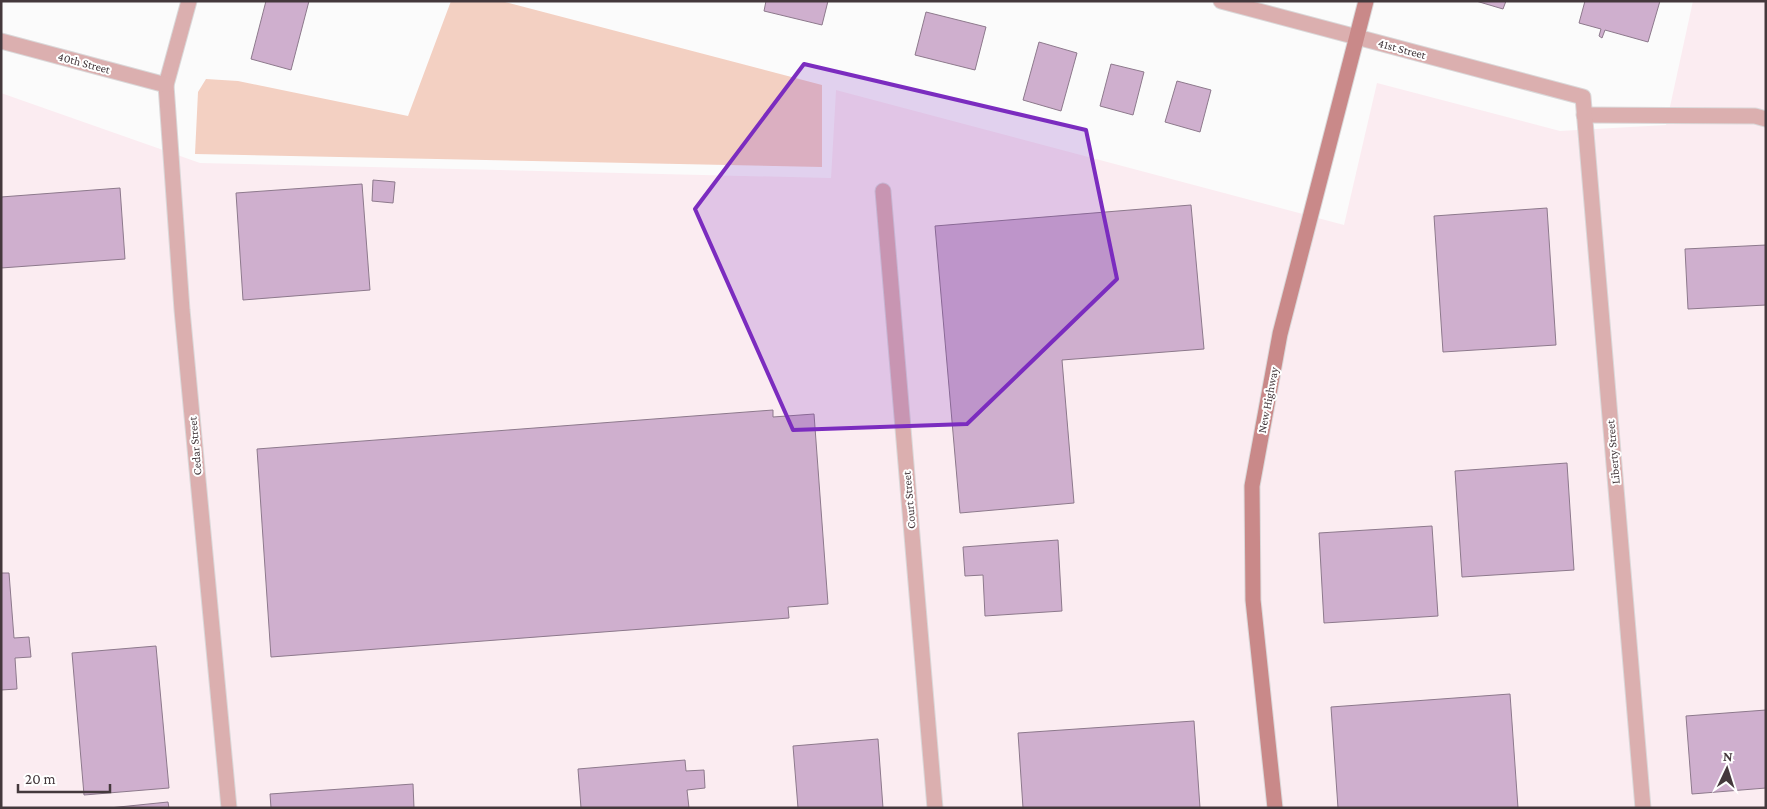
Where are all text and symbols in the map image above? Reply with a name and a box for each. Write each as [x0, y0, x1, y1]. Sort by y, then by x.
street label: 41st Street [1376, 36, 1429, 62]
street label: 40th Street [56, 49, 113, 77]
street label: New Highway [1255, 365, 1281, 434]
street label: Cedar Street [185, 415, 205, 476]
street label: Liberty Street [1603, 418, 1623, 485]
street label: Court Street [899, 470, 918, 529]
north arrow [1702, 744, 1752, 794]
text: N [1723, 748, 1734, 764]
scale bar [18, 762, 110, 794]
text: 20 m [25, 771, 56, 787]

